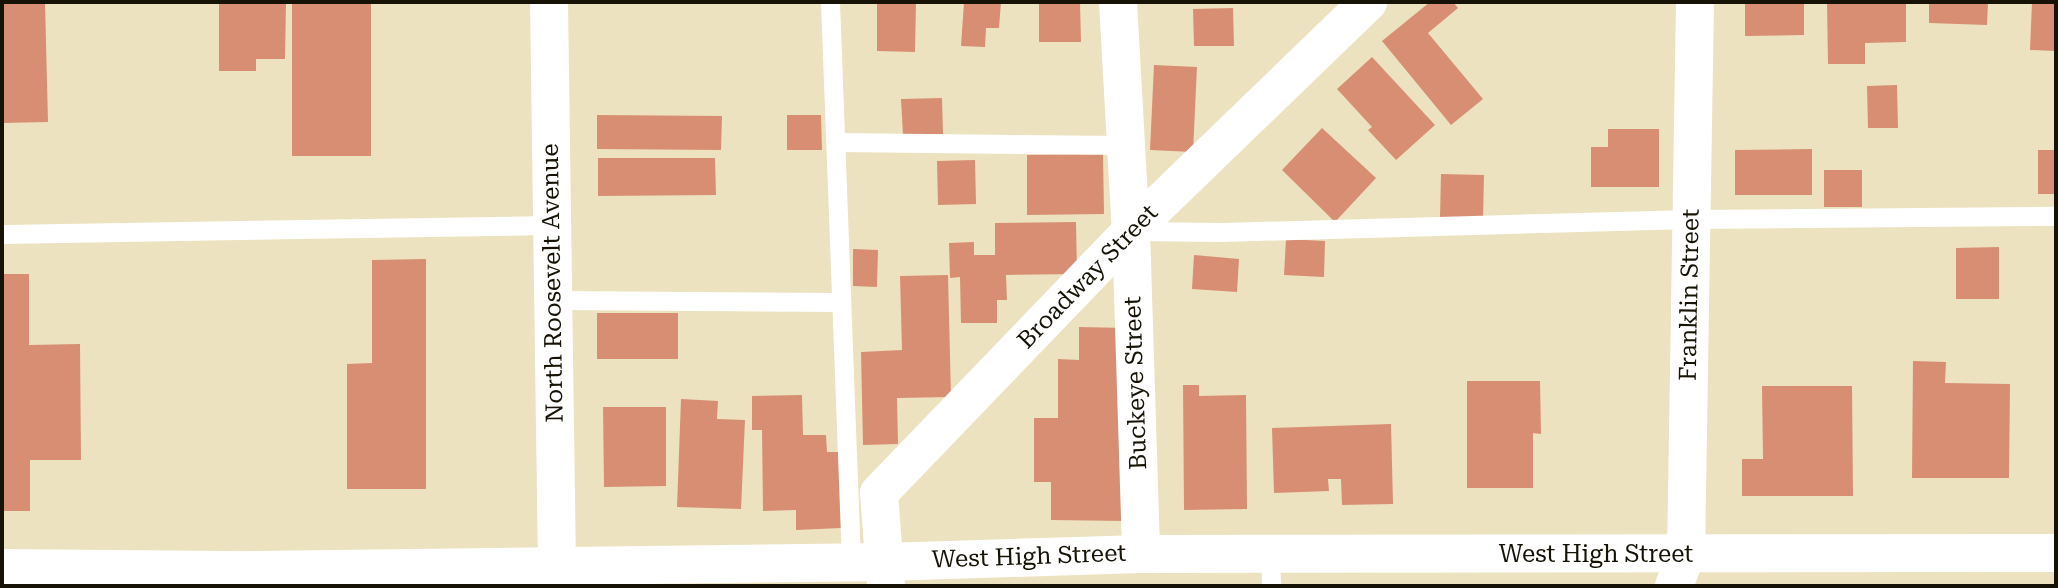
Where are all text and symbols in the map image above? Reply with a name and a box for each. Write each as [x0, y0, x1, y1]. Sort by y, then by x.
street label: North Roosevelt Avenue [536, 143, 570, 423]
street label: Broadway Street [1012, 199, 1164, 355]
street label: Franklin Street [1674, 209, 1706, 381]
street label: Buckeye Street [1119, 296, 1153, 470]
street label: West High Street [931, 539, 1127, 575]
street label: West High Street [1499, 541, 1693, 569]

